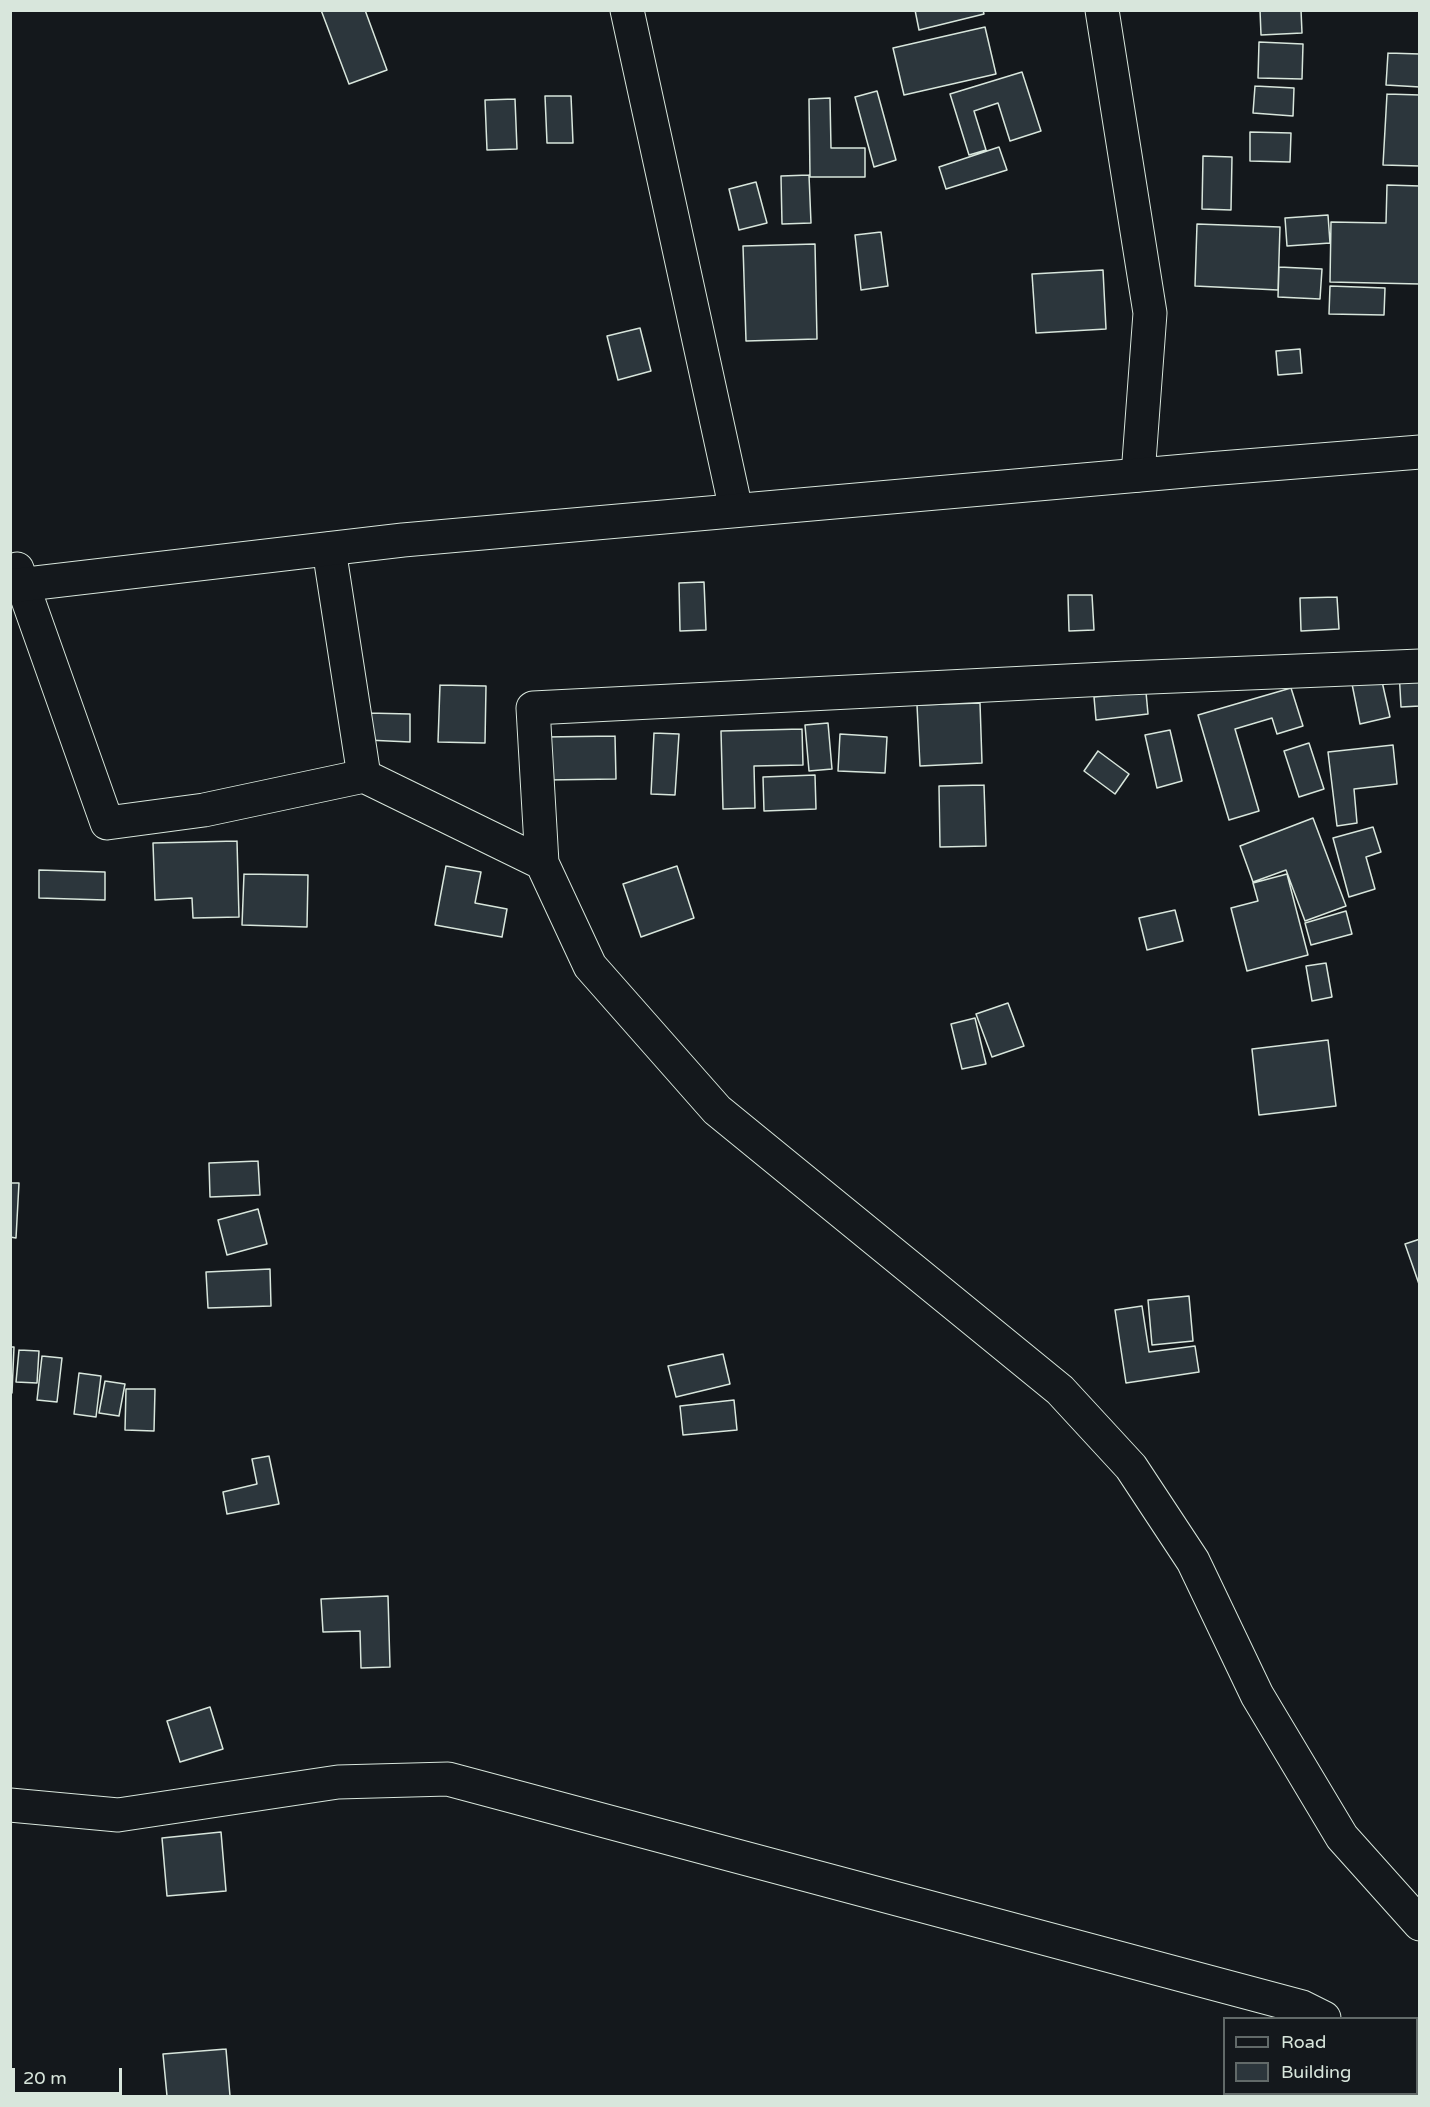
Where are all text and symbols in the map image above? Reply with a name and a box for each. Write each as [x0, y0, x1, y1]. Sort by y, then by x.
legend [1223, 2017, 1418, 2095]
text: Road [1281, 2031, 1326, 2053]
scale bar [15, 2056, 124, 2094]
text: Building [1281, 2061, 1351, 2083]
text: 20 m [23, 2067, 67, 2089]

